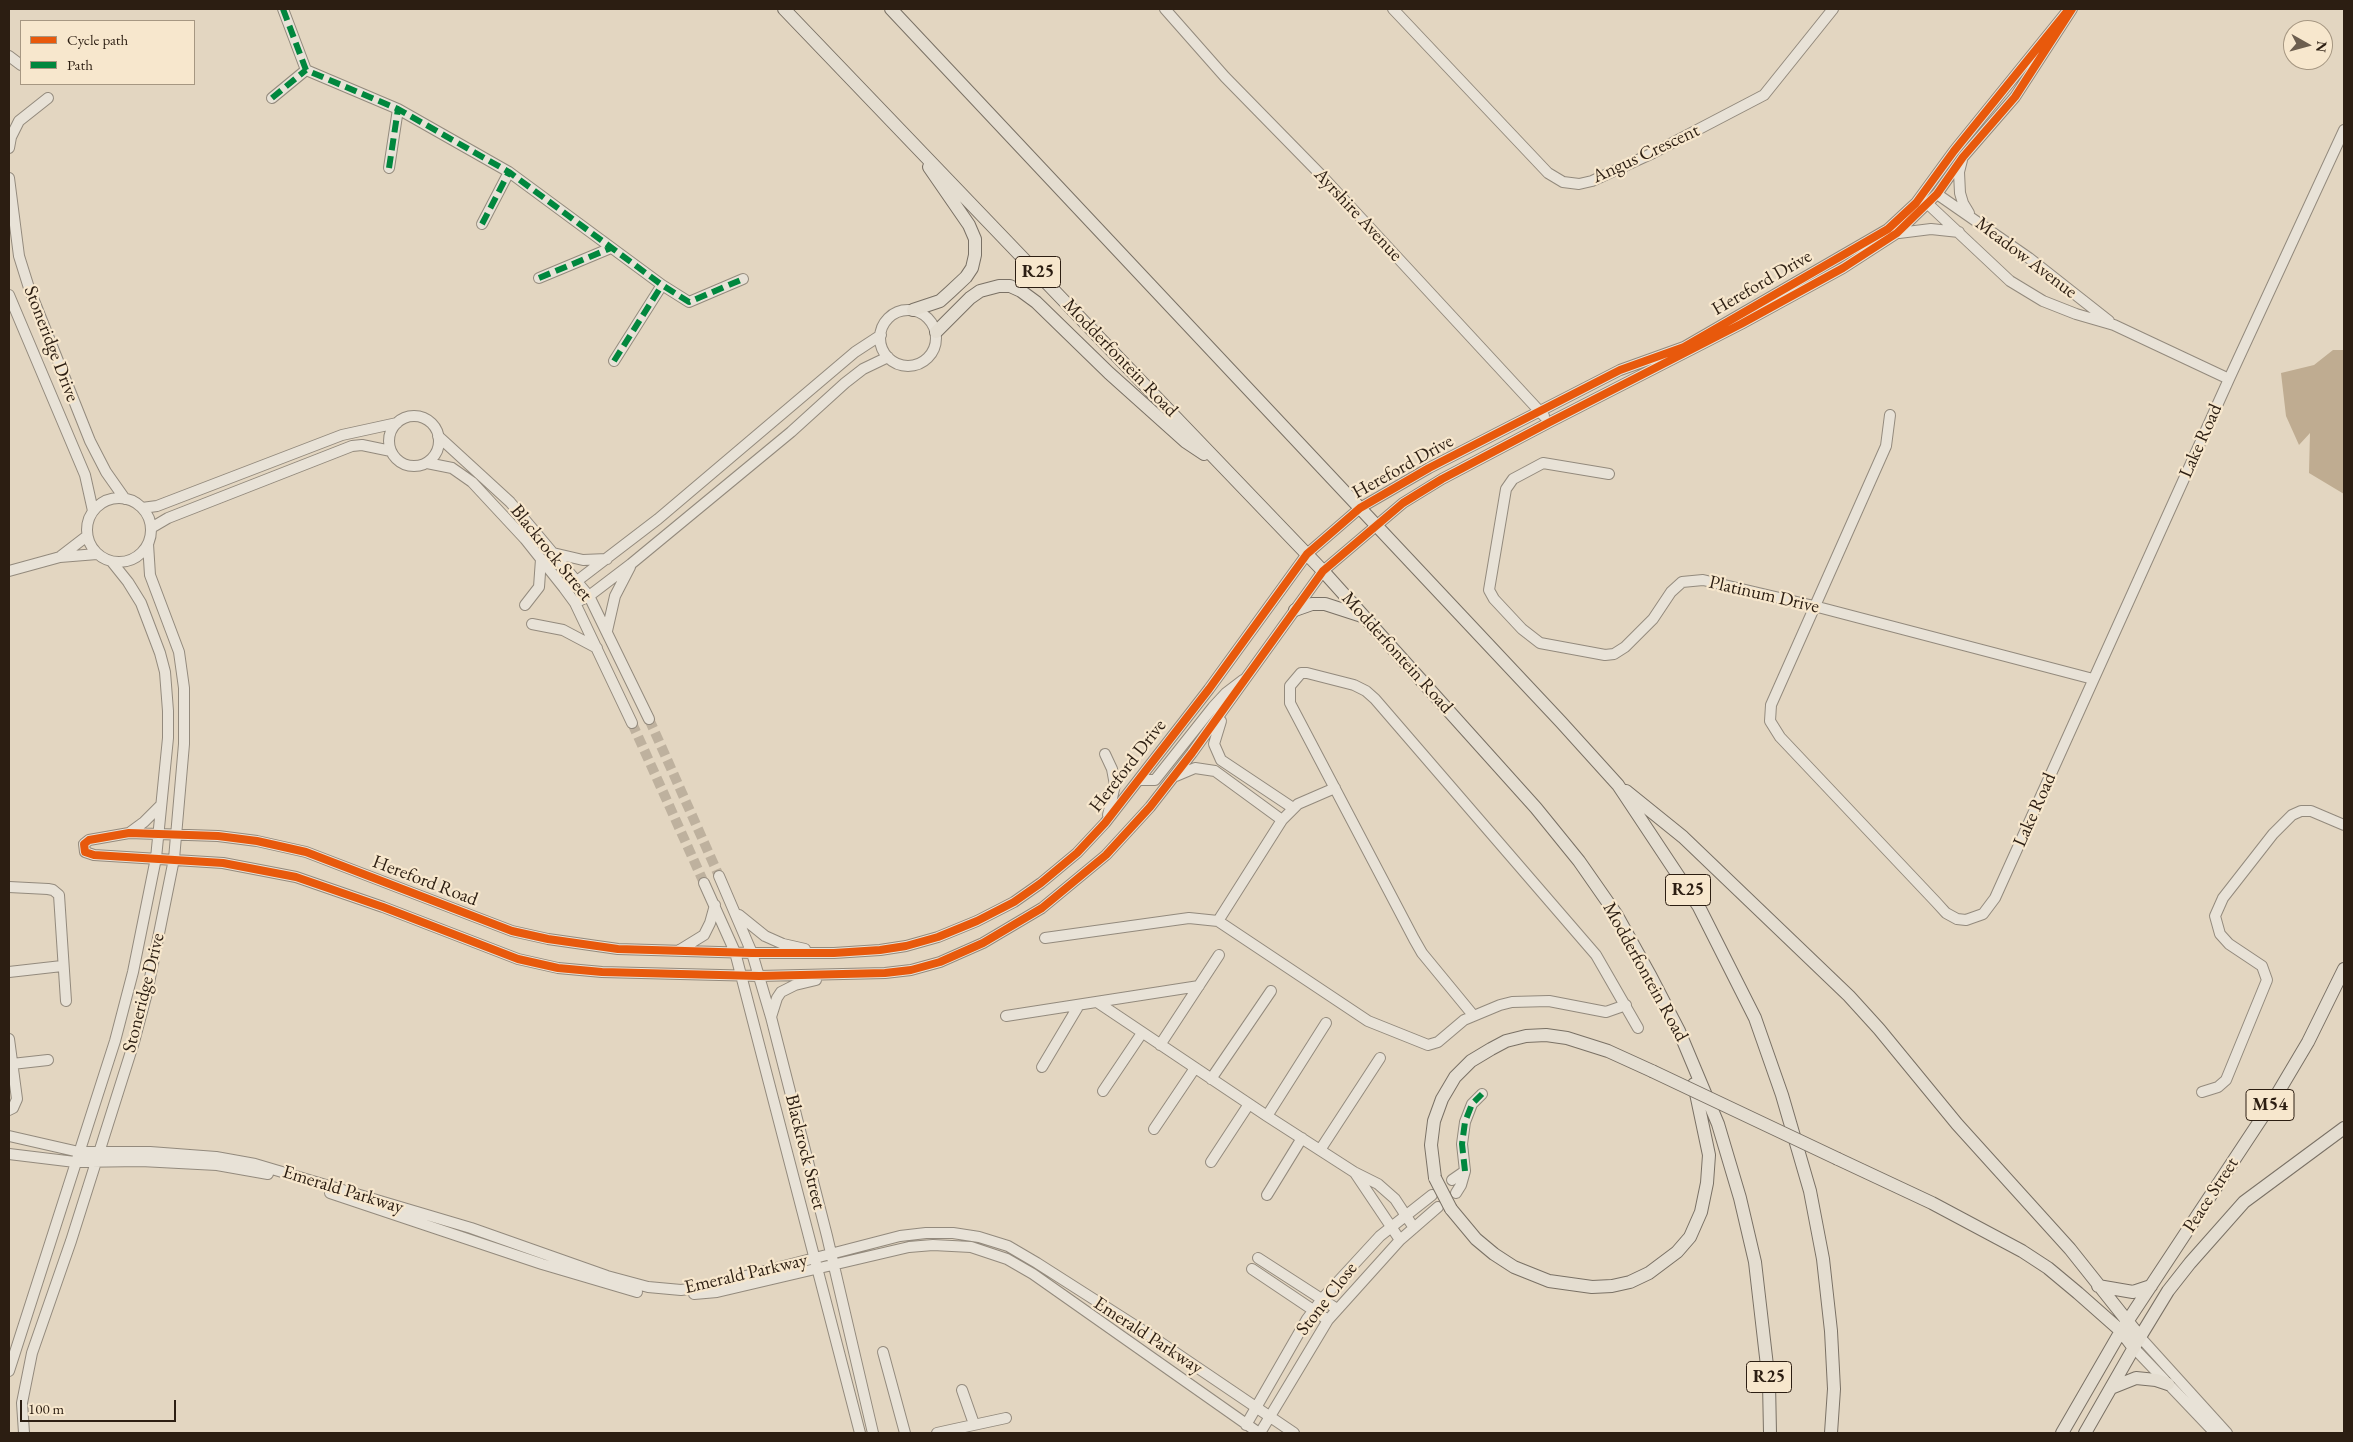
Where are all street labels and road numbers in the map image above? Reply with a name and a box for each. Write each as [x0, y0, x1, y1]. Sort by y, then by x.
street label: Angus Crescent [1589, 119, 1703, 189]
street label: Ayrshire Avenue [1309, 164, 1407, 266]
street label: Meadow Avenue [1970, 212, 2082, 304]
street label: Hereford Drive [1708, 245, 1816, 321]
road number: R25 [1016, 256, 1060, 288]
street label: Stoneridge Drive [18, 283, 84, 405]
street label: Modderfontein Road [1058, 294, 1182, 422]
street label: Lake Road [2175, 400, 2227, 482]
street label: Hereford Drive [1349, 430, 1457, 504]
street label: Blackrock Street [505, 500, 597, 606]
street label: Platinum Drive [1707, 571, 1821, 619]
street label: Modderfontein Road [1336, 587, 1458, 719]
street label: Hereford Drive [1085, 715, 1171, 817]
street label: Lake Road [2009, 769, 2061, 851]
street label: Hereford Road [369, 850, 481, 912]
road number: R25 [1666, 874, 1710, 906]
street label: Modderfontein Road [1597, 898, 1693, 1046]
street label: Stoneridge Drive [118, 931, 170, 1055]
road number: M54 [2246, 1090, 2294, 1120]
street label: Blackrock Street [780, 1092, 830, 1212]
street label: Peace Street [2178, 1153, 2244, 1237]
street label: Emerald Parkway [280, 1161, 406, 1219]
street label: Emerald Parkway [682, 1249, 810, 1299]
street label: Stone Close [1291, 1258, 1363, 1340]
street label: Emerald Parkway [1089, 1292, 1207, 1380]
road number: R25 [1746, 1361, 1792, 1392]

